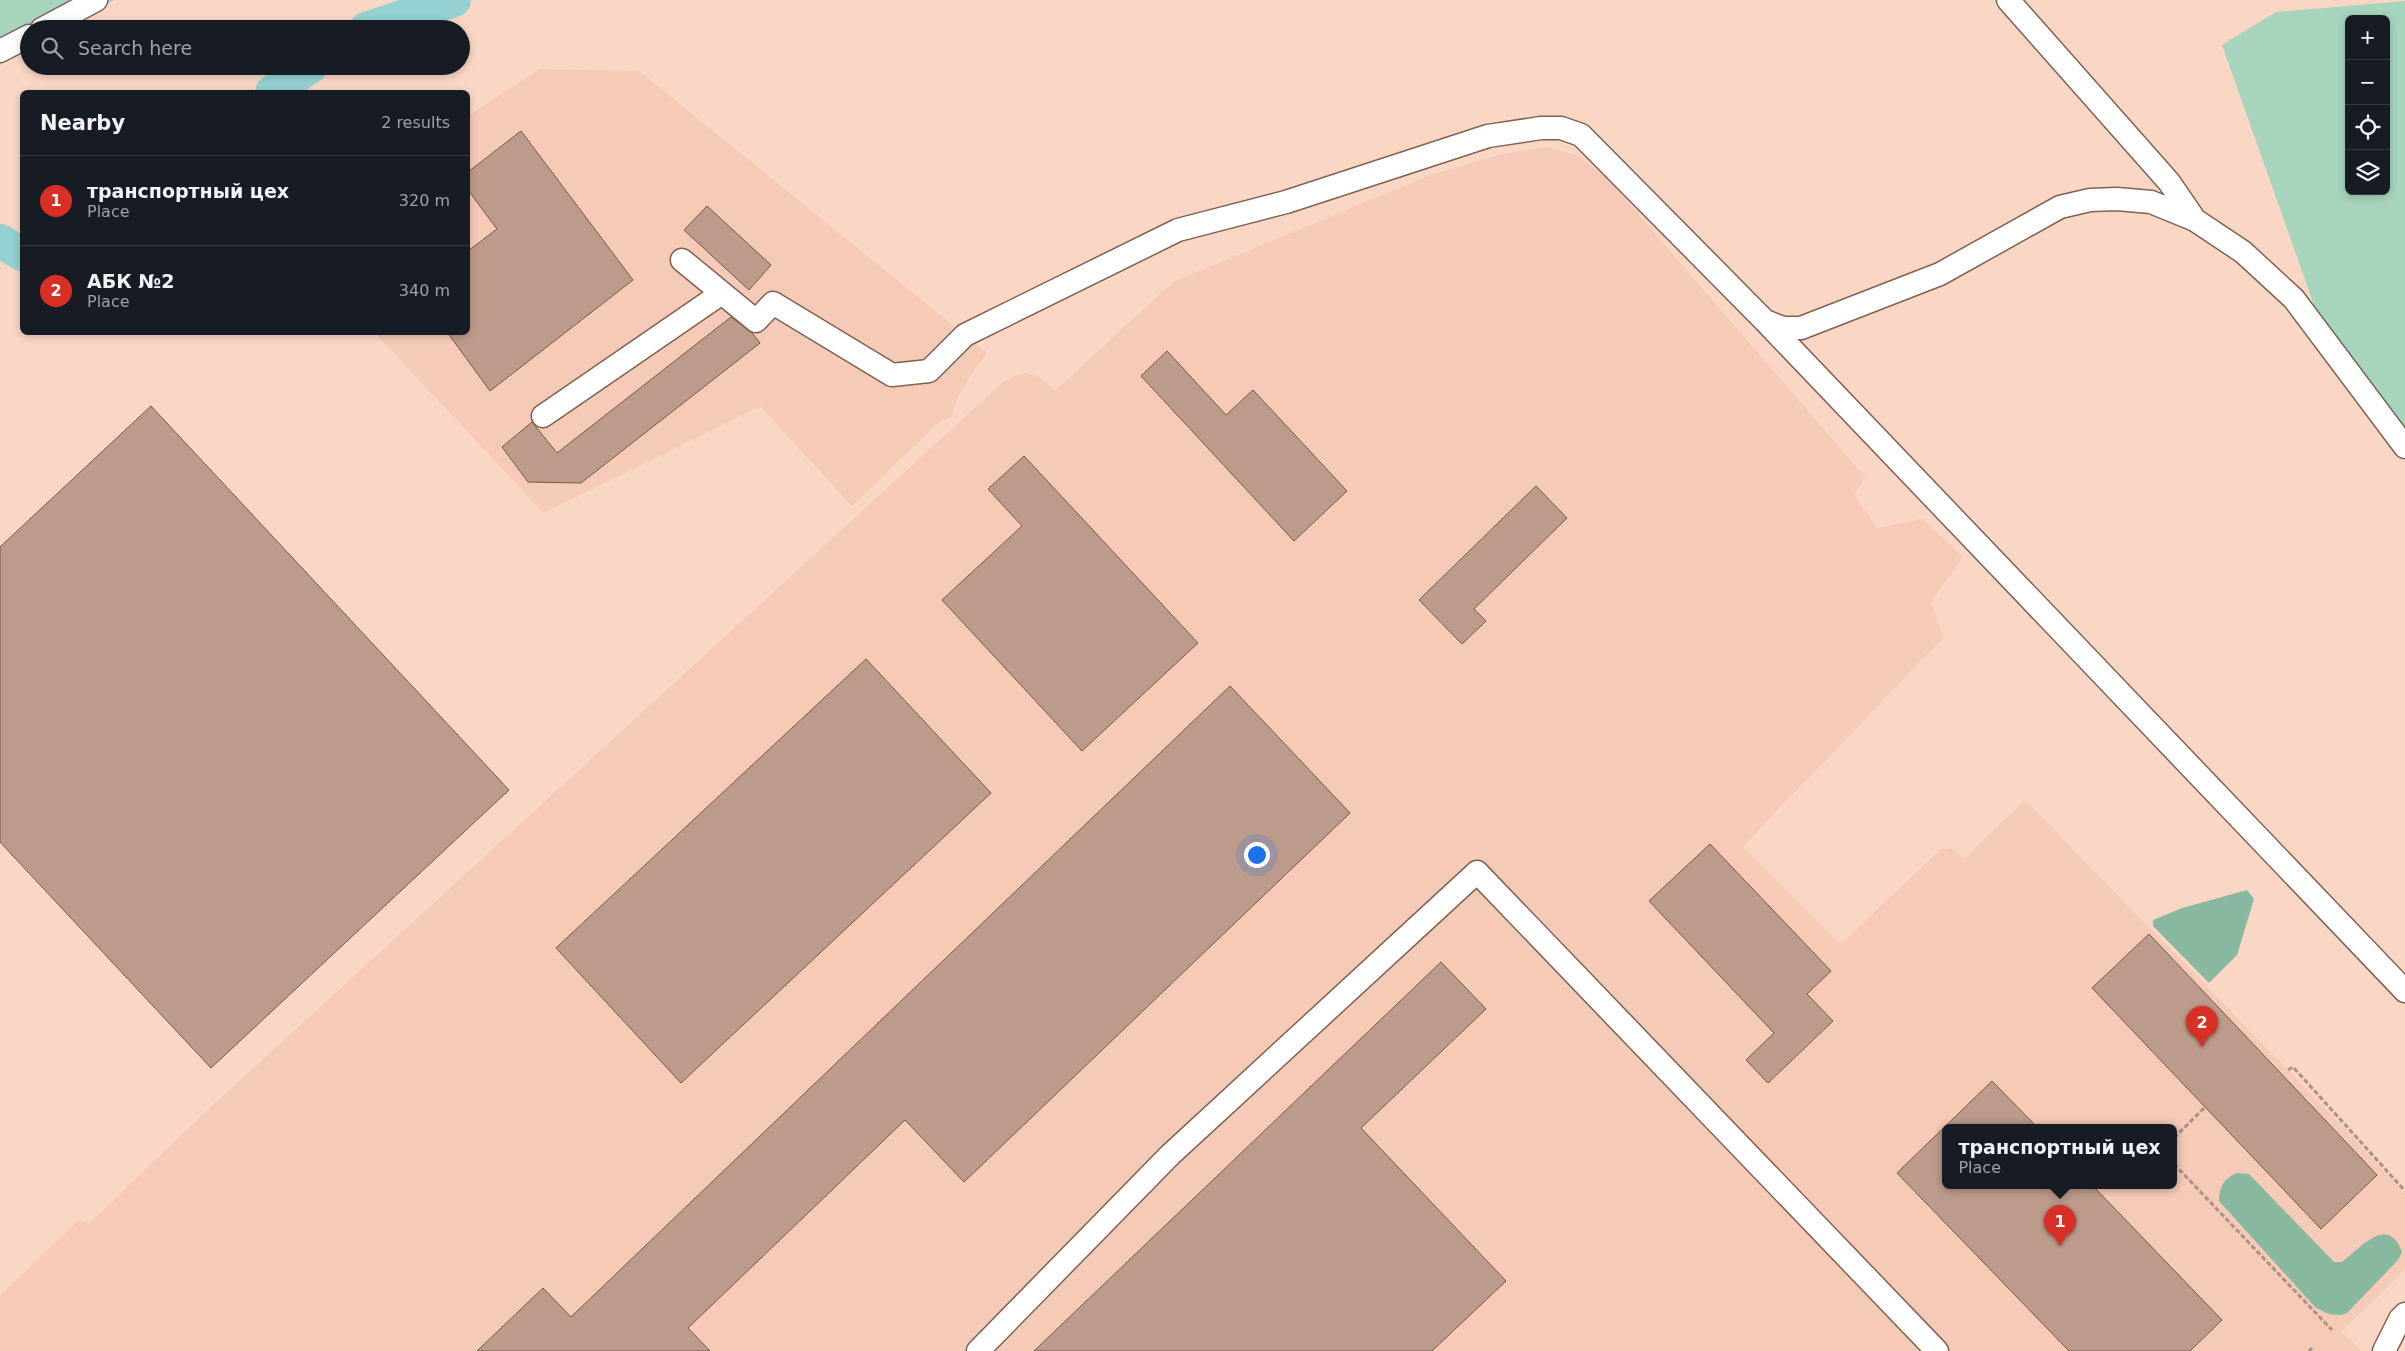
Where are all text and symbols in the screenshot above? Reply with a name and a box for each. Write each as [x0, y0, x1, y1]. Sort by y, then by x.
map controls [2345, 15, 2390, 195]
button: + [2345, 15, 2390, 60]
search box [20, 20, 470, 75]
icon: search [38, 34, 66, 62]
text: Search here [78, 37, 192, 59]
button: − [2345, 60, 2390, 105]
button: locate [2345, 105, 2390, 150]
text: Nearby [40, 111, 125, 135]
text: 2 results [381, 113, 450, 132]
button: layers [2345, 150, 2390, 195]
text: транспортный цех [87, 180, 289, 202]
text: 1 [50, 191, 62, 210]
text: 320 m [399, 191, 450, 210]
text: Place [87, 202, 130, 221]
text: АБК №2 [87, 270, 174, 292]
text: 2 [50, 281, 62, 300]
text: 340 m [399, 281, 450, 300]
text: Place [87, 292, 130, 311]
your location [1244, 842, 1270, 868]
pin: 2 [2186, 1006, 2218, 1047]
popup [1942, 1124, 2177, 1189]
text: транспортный цех [1958, 1136, 2161, 1158]
text: Place [1958, 1158, 2001, 1177]
pin: 1 [2044, 1205, 2076, 1246]

